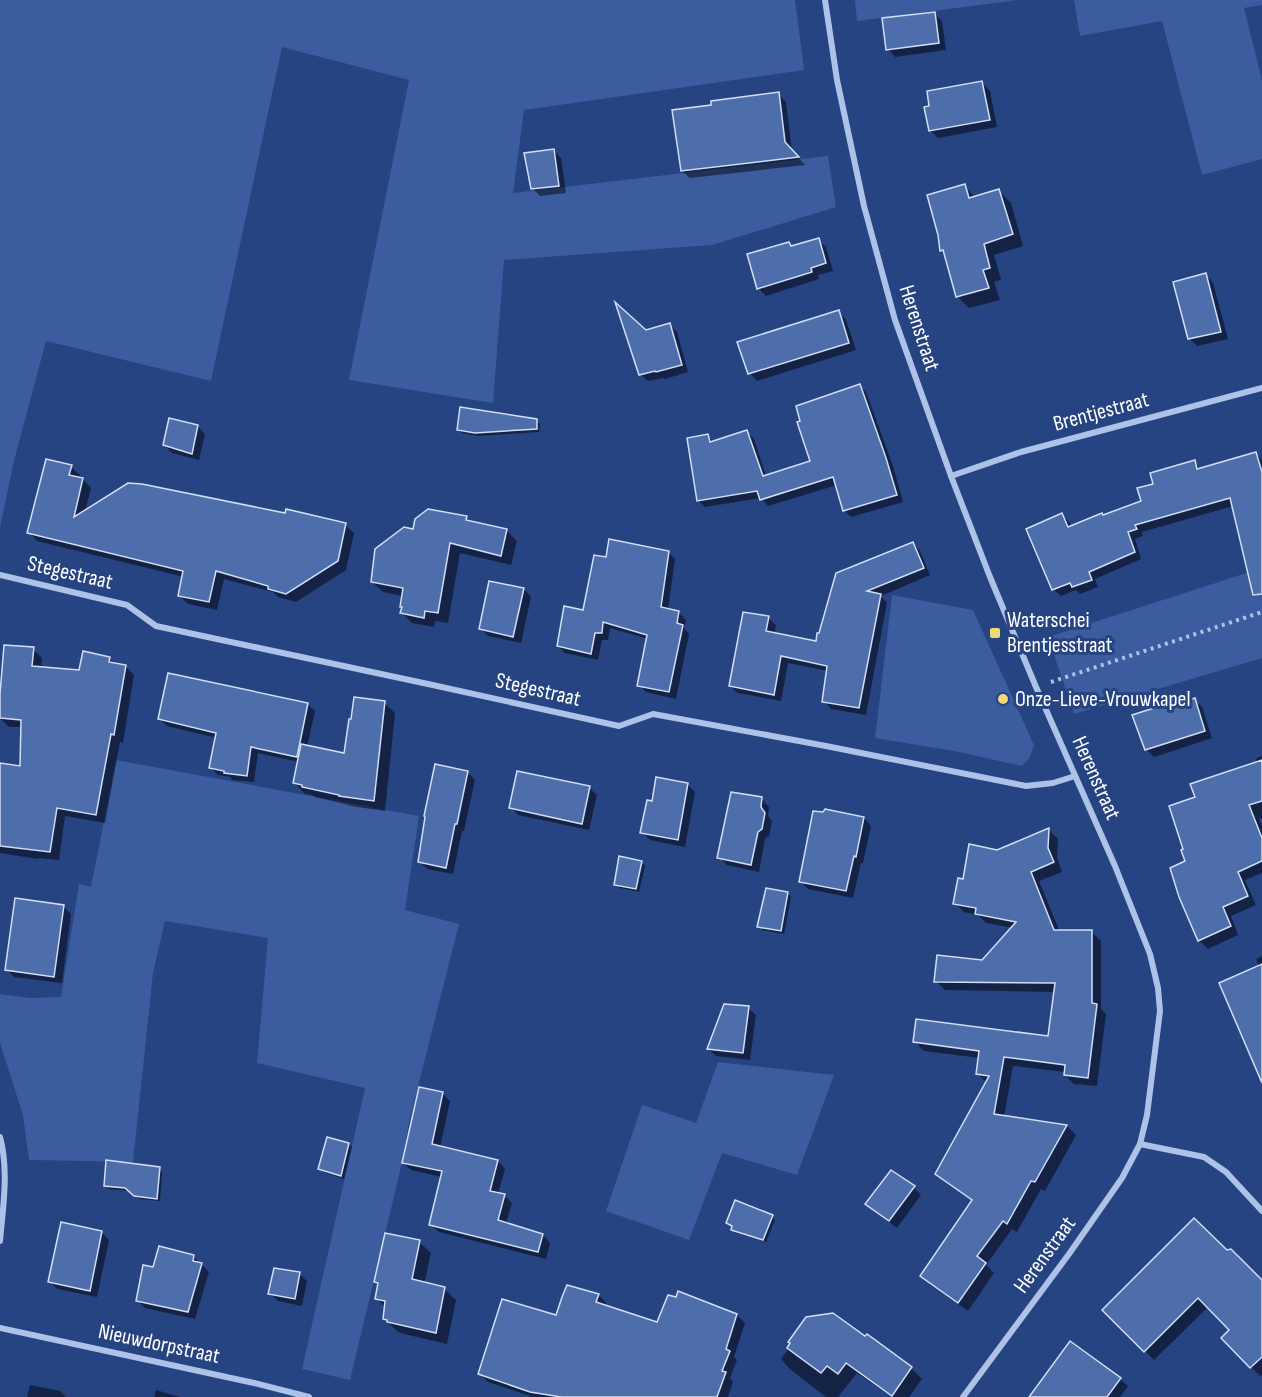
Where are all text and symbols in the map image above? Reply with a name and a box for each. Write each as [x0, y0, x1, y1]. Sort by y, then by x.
street label: Herenstraat [892, 282, 946, 375]
street label: Brentjestraat [1050, 386, 1152, 438]
street label: Stegestraat [25, 550, 115, 596]
place label: Waterschei Brentjesstraat [1007, 607, 1113, 659]
marker: Waterschei Brentjesstraat [988, 626, 1002, 640]
street label: Stegestraat [493, 667, 583, 713]
place label: Onze-Lieve-Vrouwkapel [1015, 686, 1191, 713]
marker: Onze-Lieve-Vrouwkapel [996, 692, 1010, 706]
street label: Herenstraat [1066, 732, 1126, 824]
street label: Herenstraat [1008, 1211, 1082, 1299]
street label: Nieuwdorpstraat [96, 1318, 223, 1370]

